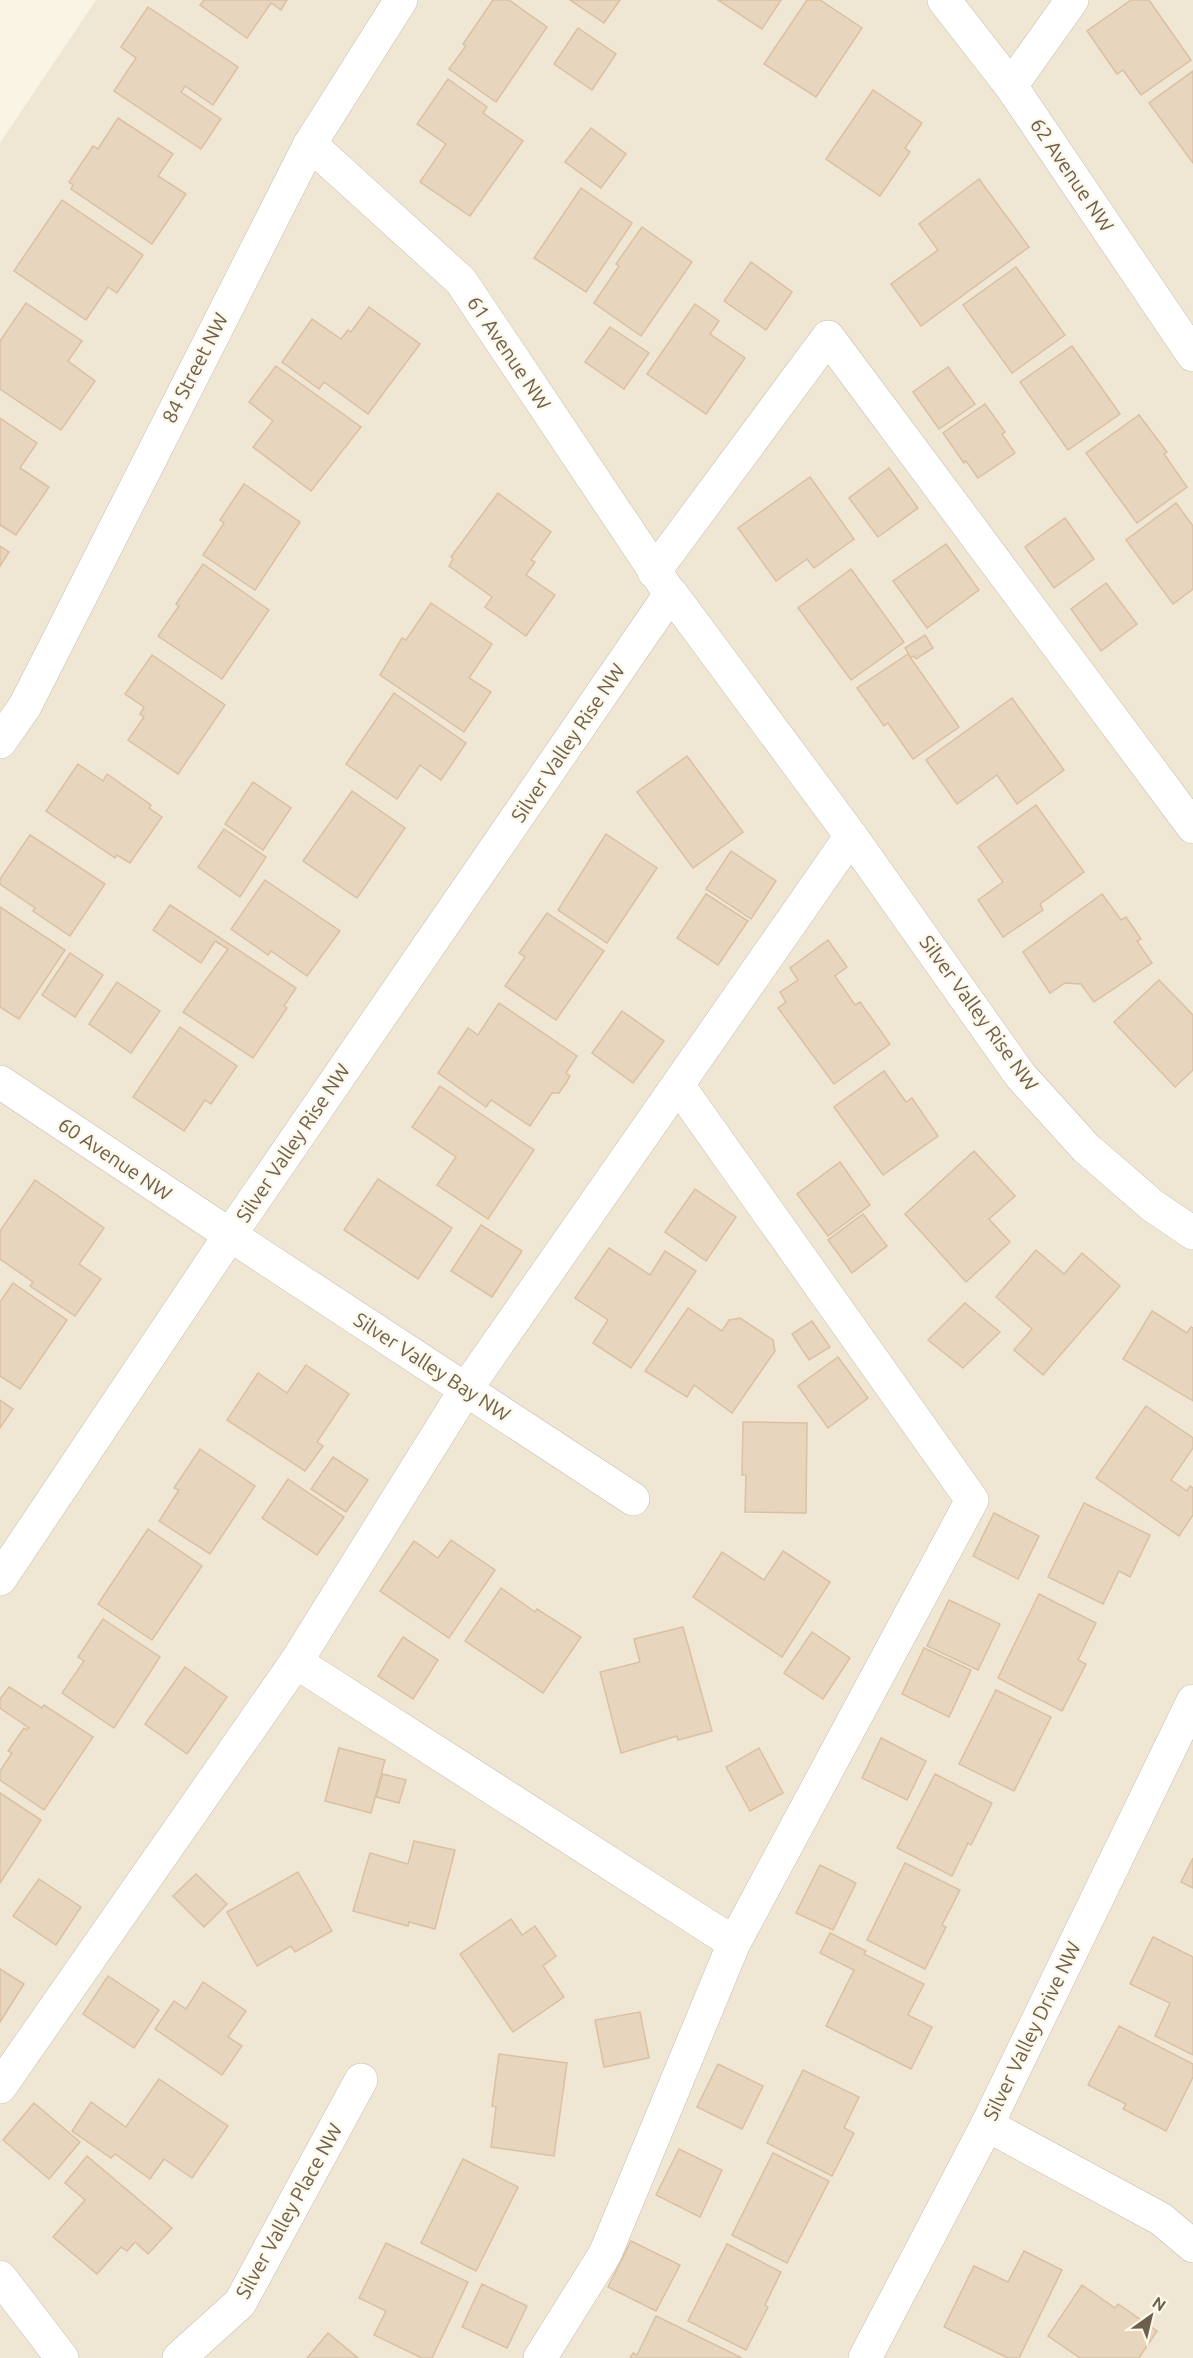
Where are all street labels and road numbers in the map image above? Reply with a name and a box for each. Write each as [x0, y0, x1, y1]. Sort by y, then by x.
street label: 62 Avenue NW [1026, 114, 1119, 236]
street label: 61 Avenue NW [463, 292, 556, 414]
street label: 84 Street NW [157, 309, 232, 427]
street label: Silver Valley Rise NW [506, 659, 629, 826]
street label: Silver Valley Rise NW [915, 931, 1043, 1095]
street label: Silver Valley Rise NW [231, 1059, 354, 1226]
street label: 60 Avenue NW [54, 1112, 176, 1205]
street label: Silver Valley Bay NW [350, 1307, 515, 1426]
street label: Silver Valley Drive NW [978, 1937, 1085, 2124]
street label: Silver Valley Place NW [231, 2119, 346, 2302]

